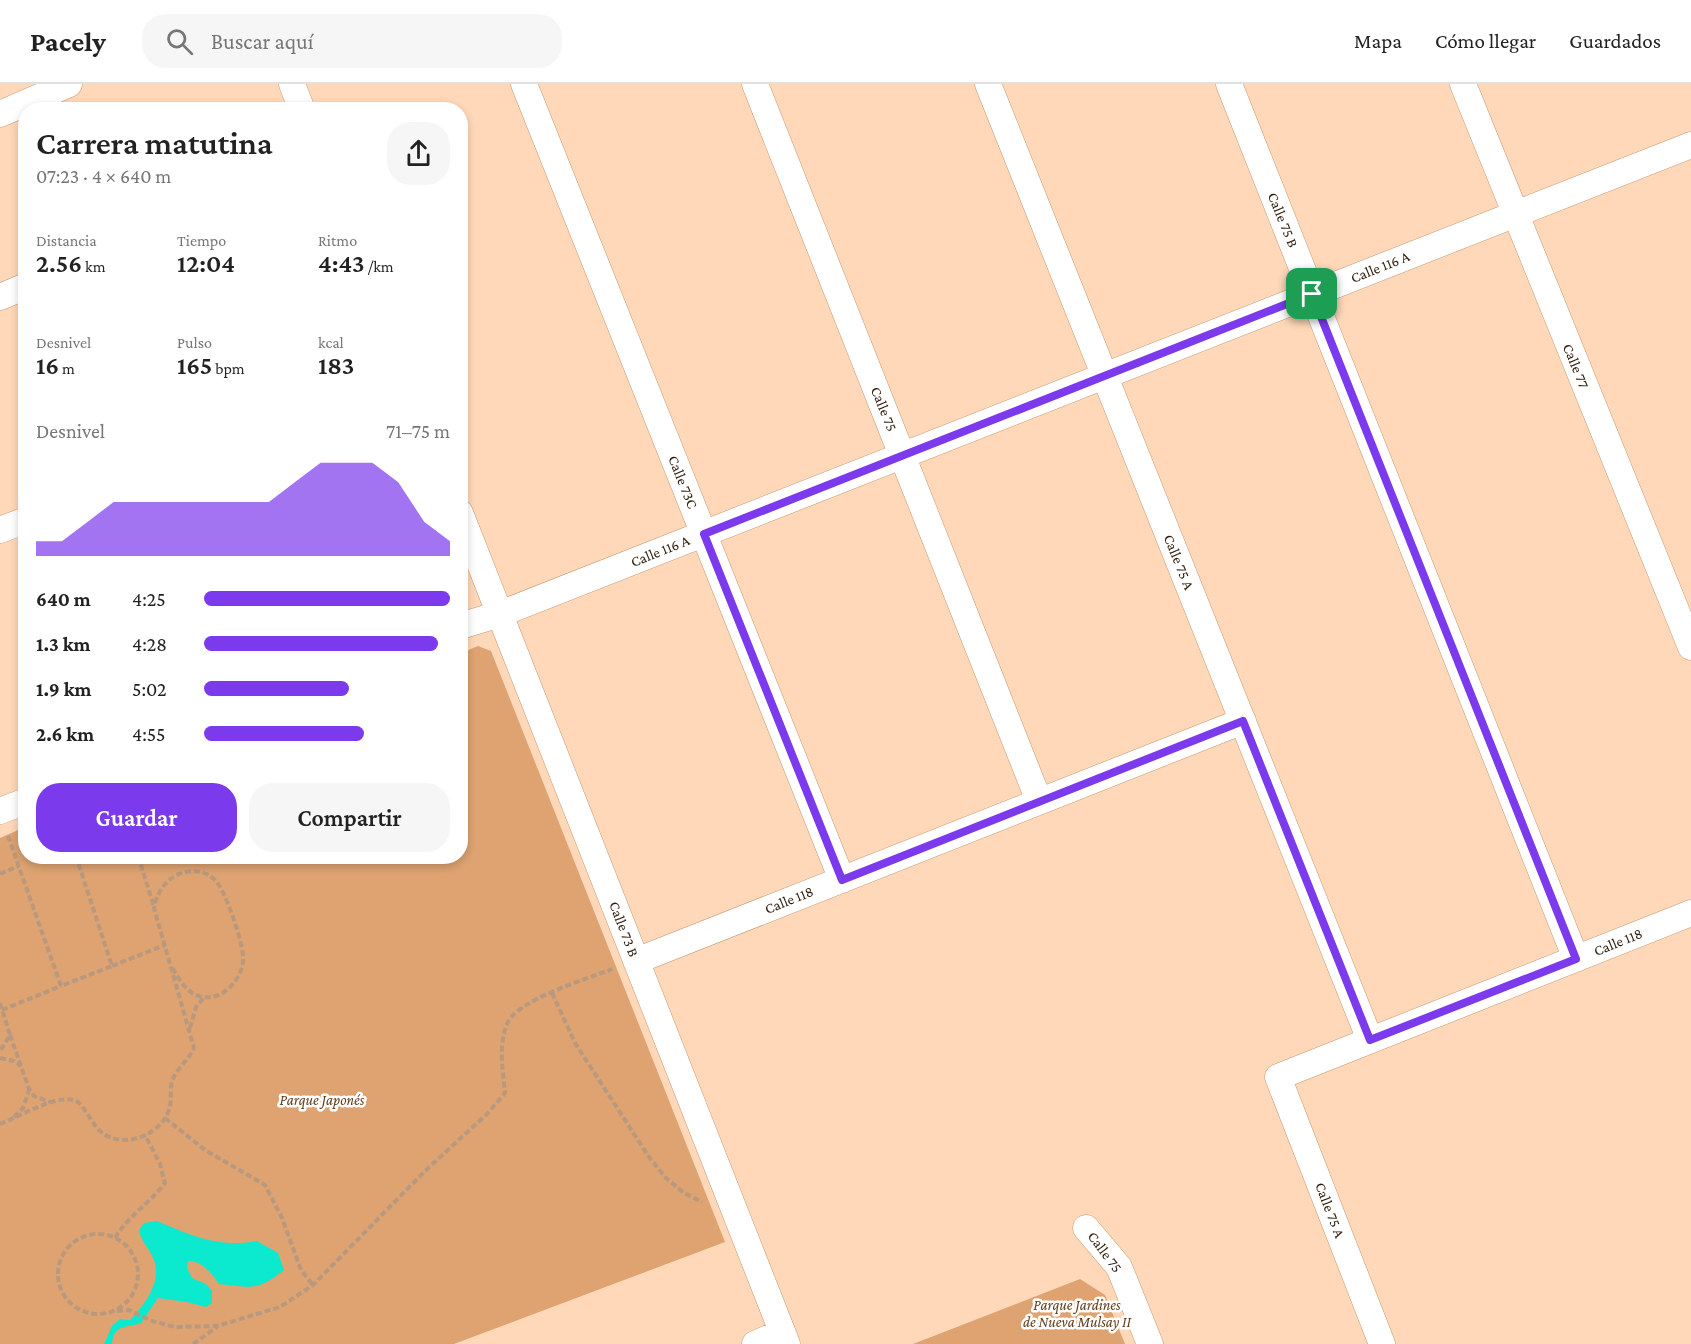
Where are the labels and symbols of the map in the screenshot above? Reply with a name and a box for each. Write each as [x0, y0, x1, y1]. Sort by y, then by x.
street label: Calle 75 B [1265, 190, 1301, 250]
street label: Calle 116 A [1348, 248, 1412, 286]
pin [1286, 268, 1337, 319]
street label: Calle 77 [1560, 341, 1592, 391]
street label: Calle 75 [868, 384, 900, 434]
street label: Calle 73C [665, 453, 701, 511]
street label: Calle 116 A [628, 532, 692, 570]
street label: Calle 75 A [1161, 532, 1197, 592]
street label: Calle 118 [762, 883, 816, 917]
street label: Calle 73 B [606, 899, 642, 959]
street label: Calle 118 [1591, 925, 1645, 959]
park label: Parque Japonés [280, 1092, 365, 1109]
street label: Calle 75 A [1312, 1180, 1348, 1240]
street label: Calle 75 [1085, 1228, 1125, 1276]
park label: Parque Jardines de Nueva Mulsay II [1023, 1297, 1132, 1331]

